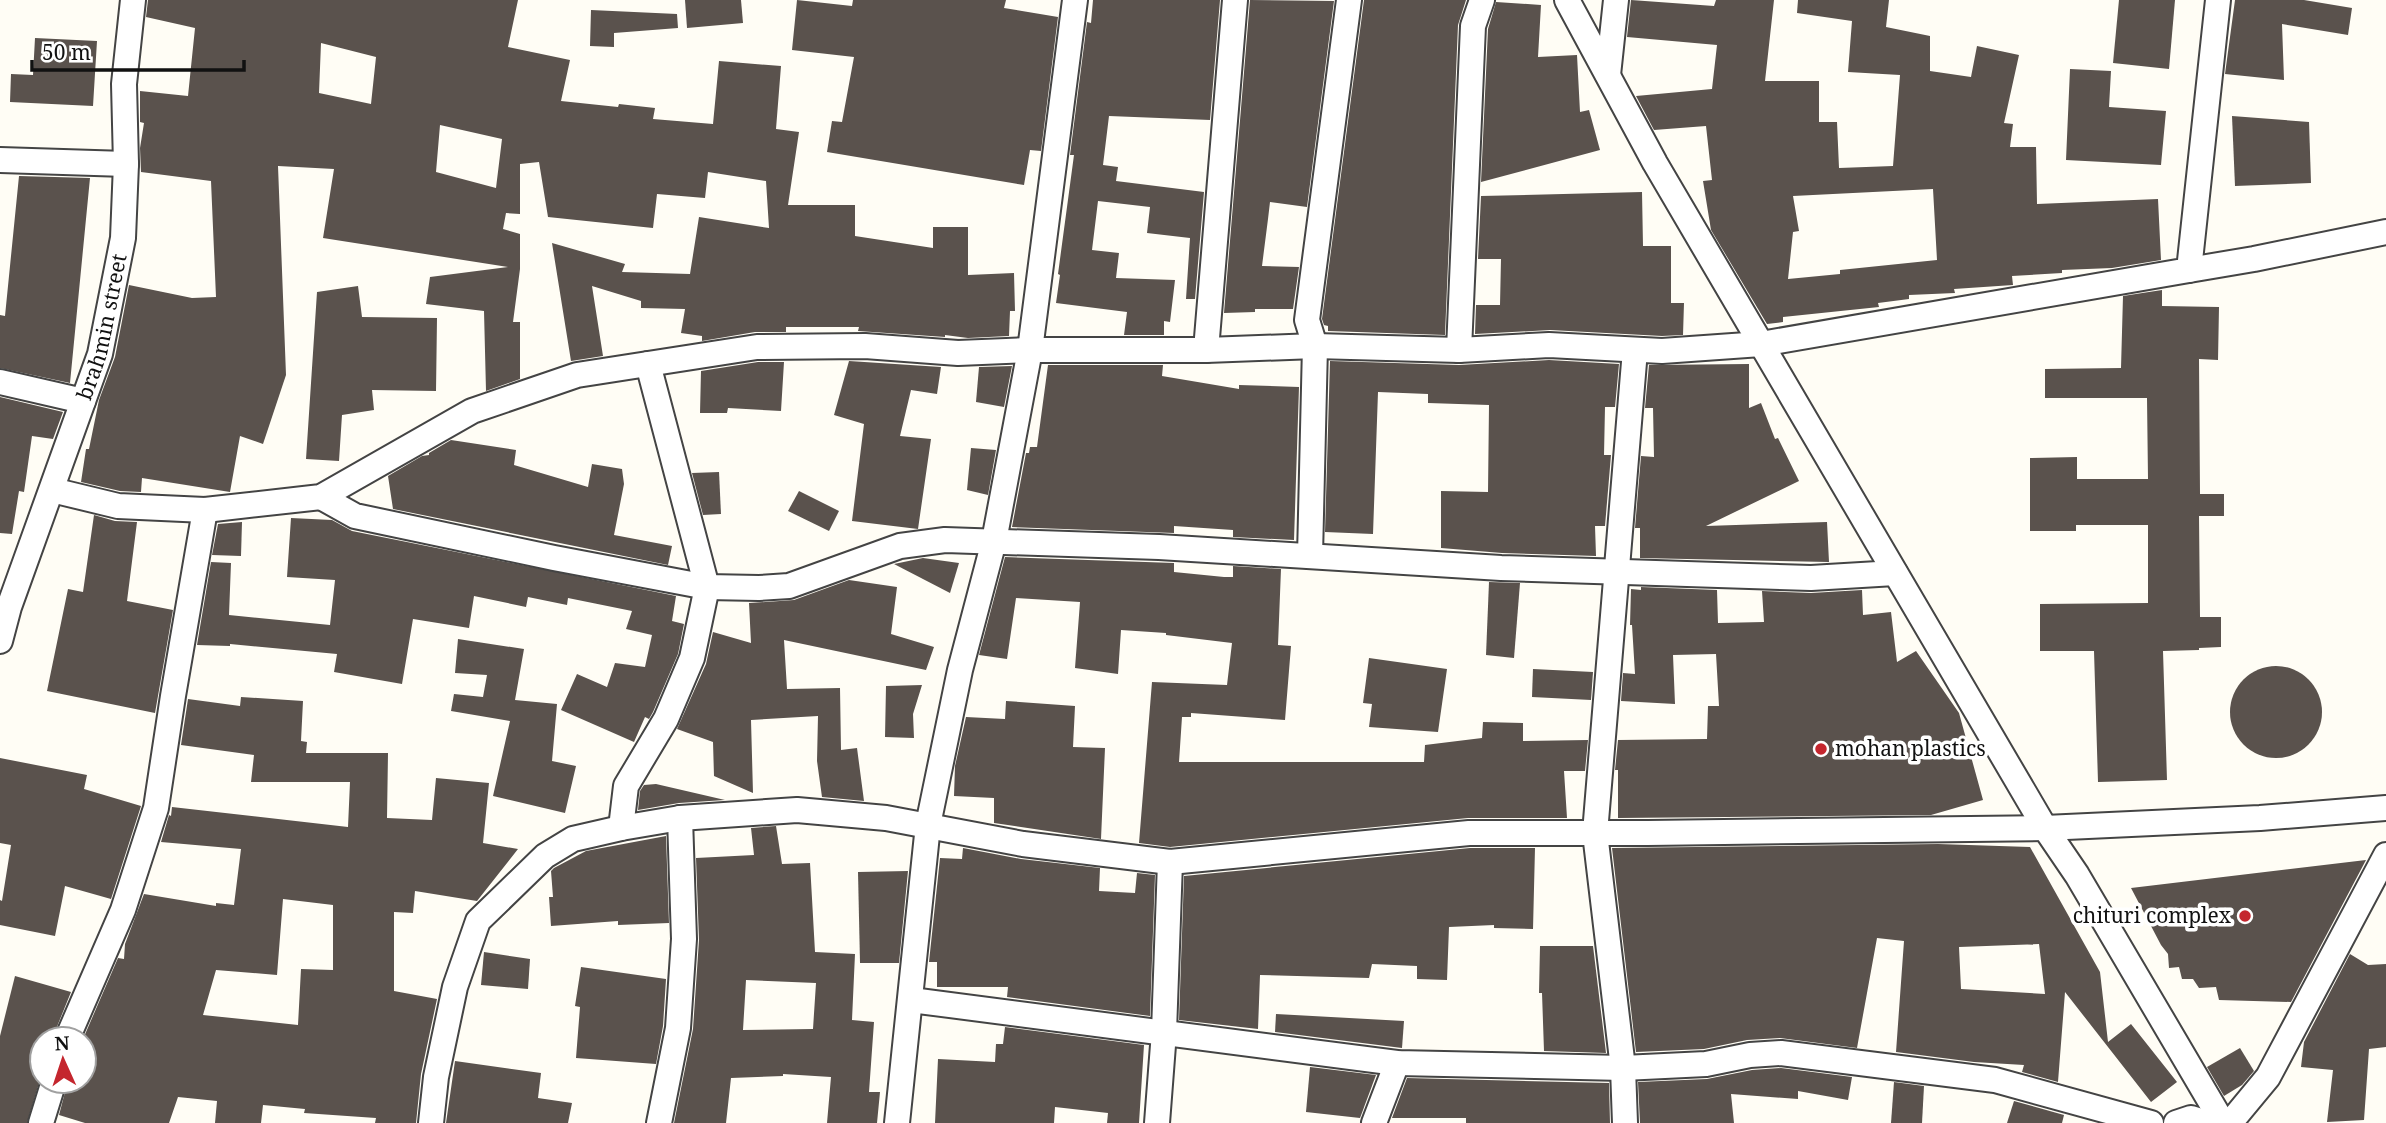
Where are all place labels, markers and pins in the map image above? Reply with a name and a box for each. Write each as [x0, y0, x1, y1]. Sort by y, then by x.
place label: mohan plastics [1835, 734, 1986, 762]
marker: mohan plastics [1813, 741, 1829, 757]
place label: chituri complex [2073, 901, 2232, 929]
marker: chituri complex [2237, 908, 2253, 924]

